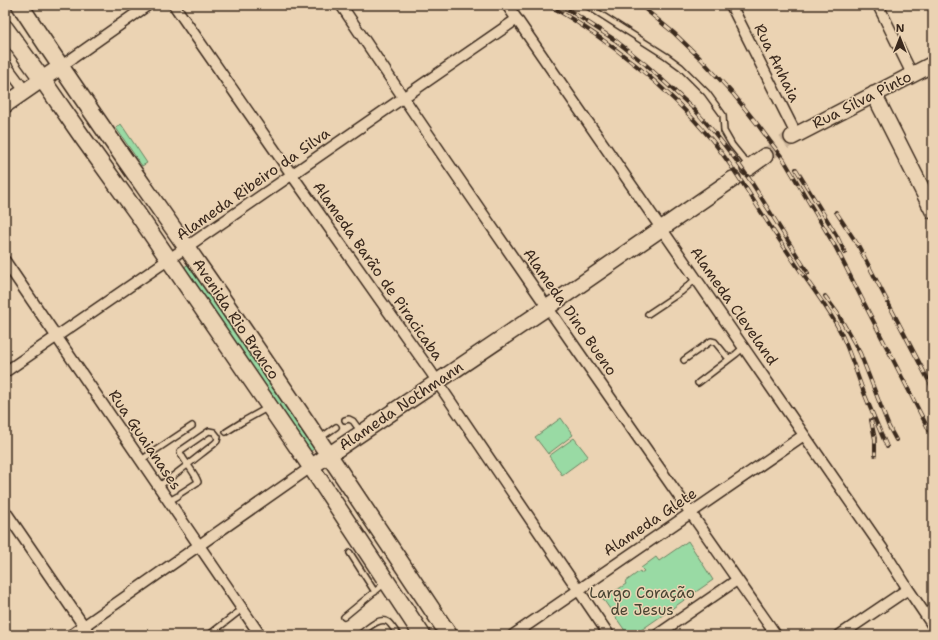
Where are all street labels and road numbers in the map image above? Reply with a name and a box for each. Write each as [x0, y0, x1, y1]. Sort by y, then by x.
street label: Rua Anhaia [749, 21, 805, 106]
street label: Rua Silva Pinto [809, 66, 915, 134]
street label: Alameda Ribeiro da Silva [172, 123, 334, 245]
street label: Alameda Barão de Piracicaba [308, 178, 448, 365]
street label: Alameda Cleveland [686, 243, 783, 370]
street label: Alameda Dino Bueno [519, 244, 621, 380]
street label: Avenida Rio Branco [188, 255, 284, 383]
street label: Alameda Nothmann [335, 357, 467, 455]
street label: Rua Guaianases [104, 386, 186, 494]
street label: Alameda Glete [599, 483, 701, 561]

